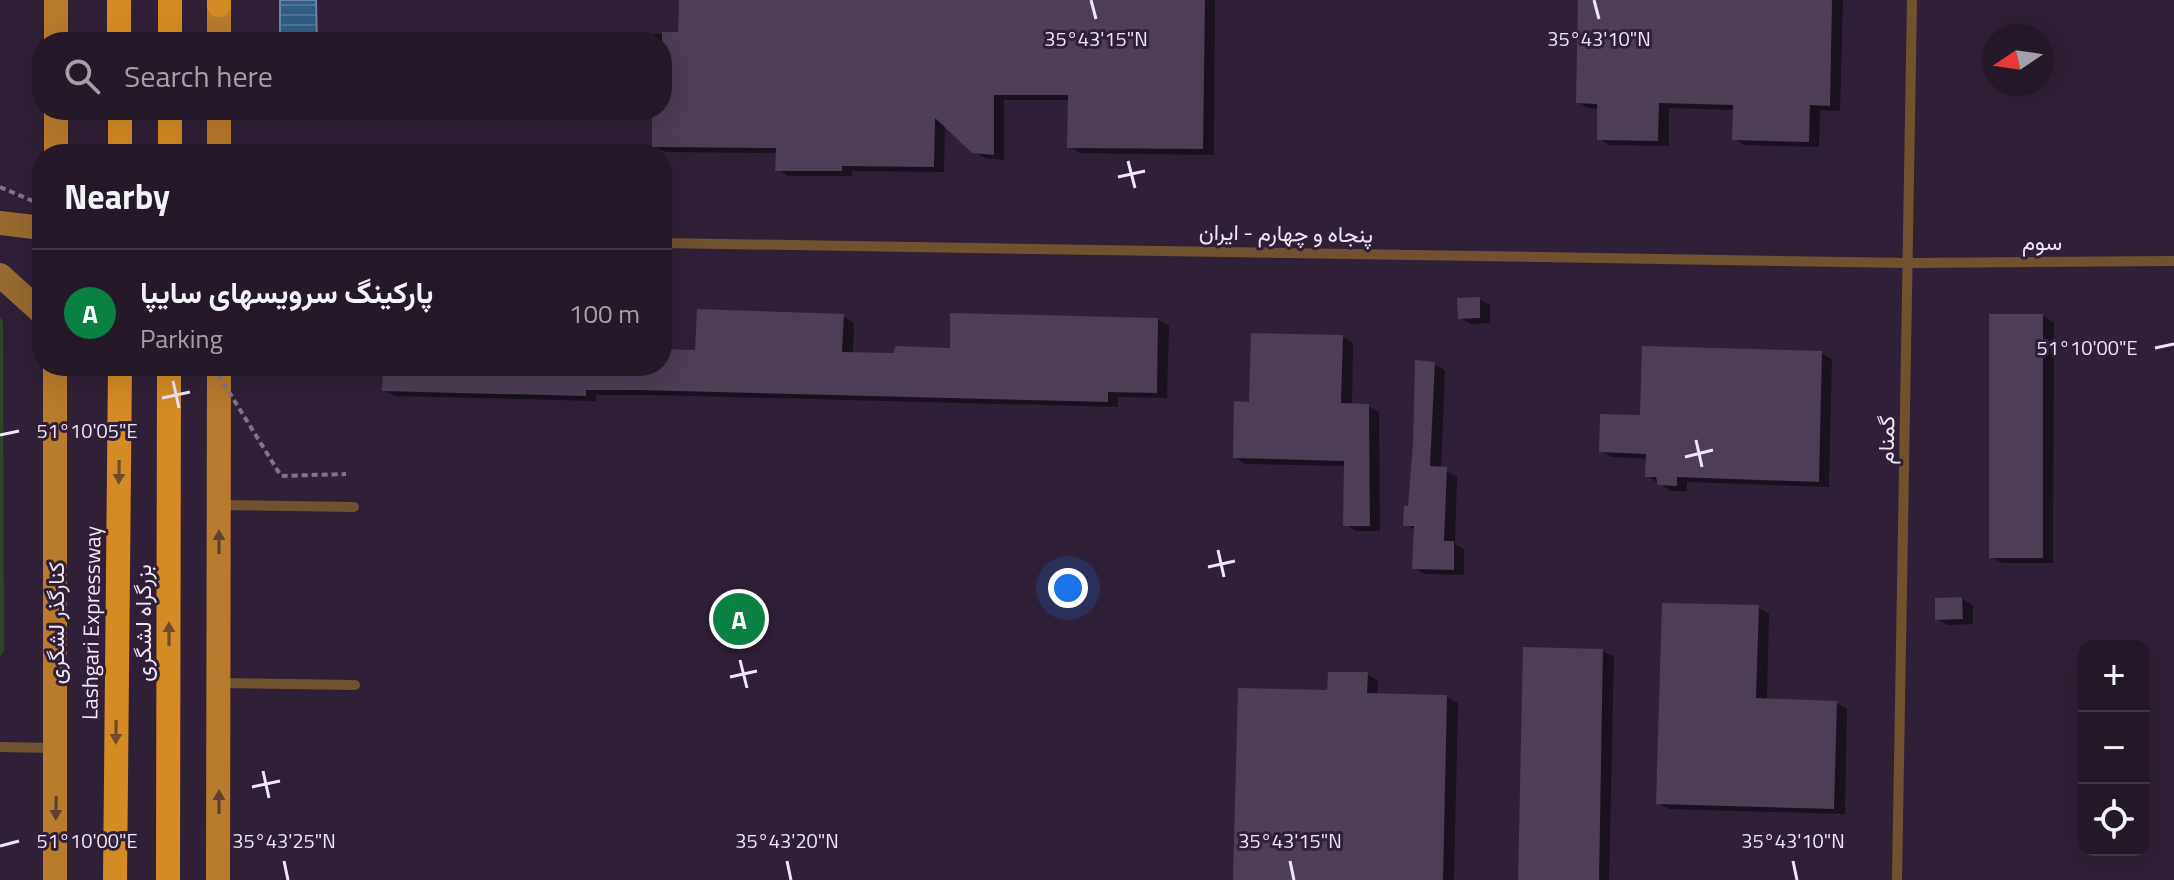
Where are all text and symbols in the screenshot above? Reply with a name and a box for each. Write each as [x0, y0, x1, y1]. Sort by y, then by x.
text: 35°43'15"N [1044, 23, 1148, 54]
text: 35°43'10"N [1547, 23, 1651, 54]
north arrow [1982, 24, 2054, 96]
search box [32, 32, 672, 120]
text: Search here [124, 53, 273, 99]
icon: search [60, 54, 104, 98]
text: Nearby [64, 170, 170, 222]
street label: پنجاه و چهارم - ایران [1199, 214, 1373, 252]
street label: سوم [2022, 225, 2062, 259]
text: پارکینگ سرویسهای سایپا [140, 269, 433, 315]
text: A [82, 294, 98, 333]
text: 100 m [569, 294, 640, 333]
text: Parking [140, 319, 223, 358]
text: 51°10'00"E [2036, 332, 2138, 363]
text: 51°10'05"E [36, 415, 138, 446]
street label: گمنام [1869, 415, 1903, 465]
one-way arrow [113, 460, 125, 485]
street label: Lashgari Expressway [72, 525, 110, 720]
one-way arrow [213, 529, 225, 554]
street label: کنارگذر لشگری [39, 562, 73, 684]
street label: بزرگراه لشگری [126, 564, 160, 682]
your location [1048, 568, 1088, 608]
pin: A [713, 589, 765, 649]
one-way arrow [162, 621, 175, 646]
map controls [2078, 640, 2150, 856]
button: + [2078, 640, 2150, 712]
button: − [2078, 712, 2150, 784]
one-way arrow [110, 720, 122, 745]
button: locate [2078, 784, 2150, 856]
one-way arrow [213, 789, 225, 814]
one-way arrow [49, 796, 62, 821]
text: 51°10'00"E [36, 825, 138, 856]
text: 35°43'25"N [232, 825, 336, 856]
text: 35°43'20"N [735, 825, 839, 856]
text: 35°43'15"N [1238, 825, 1342, 856]
text: 35°43'10"N [1741, 825, 1845, 856]

